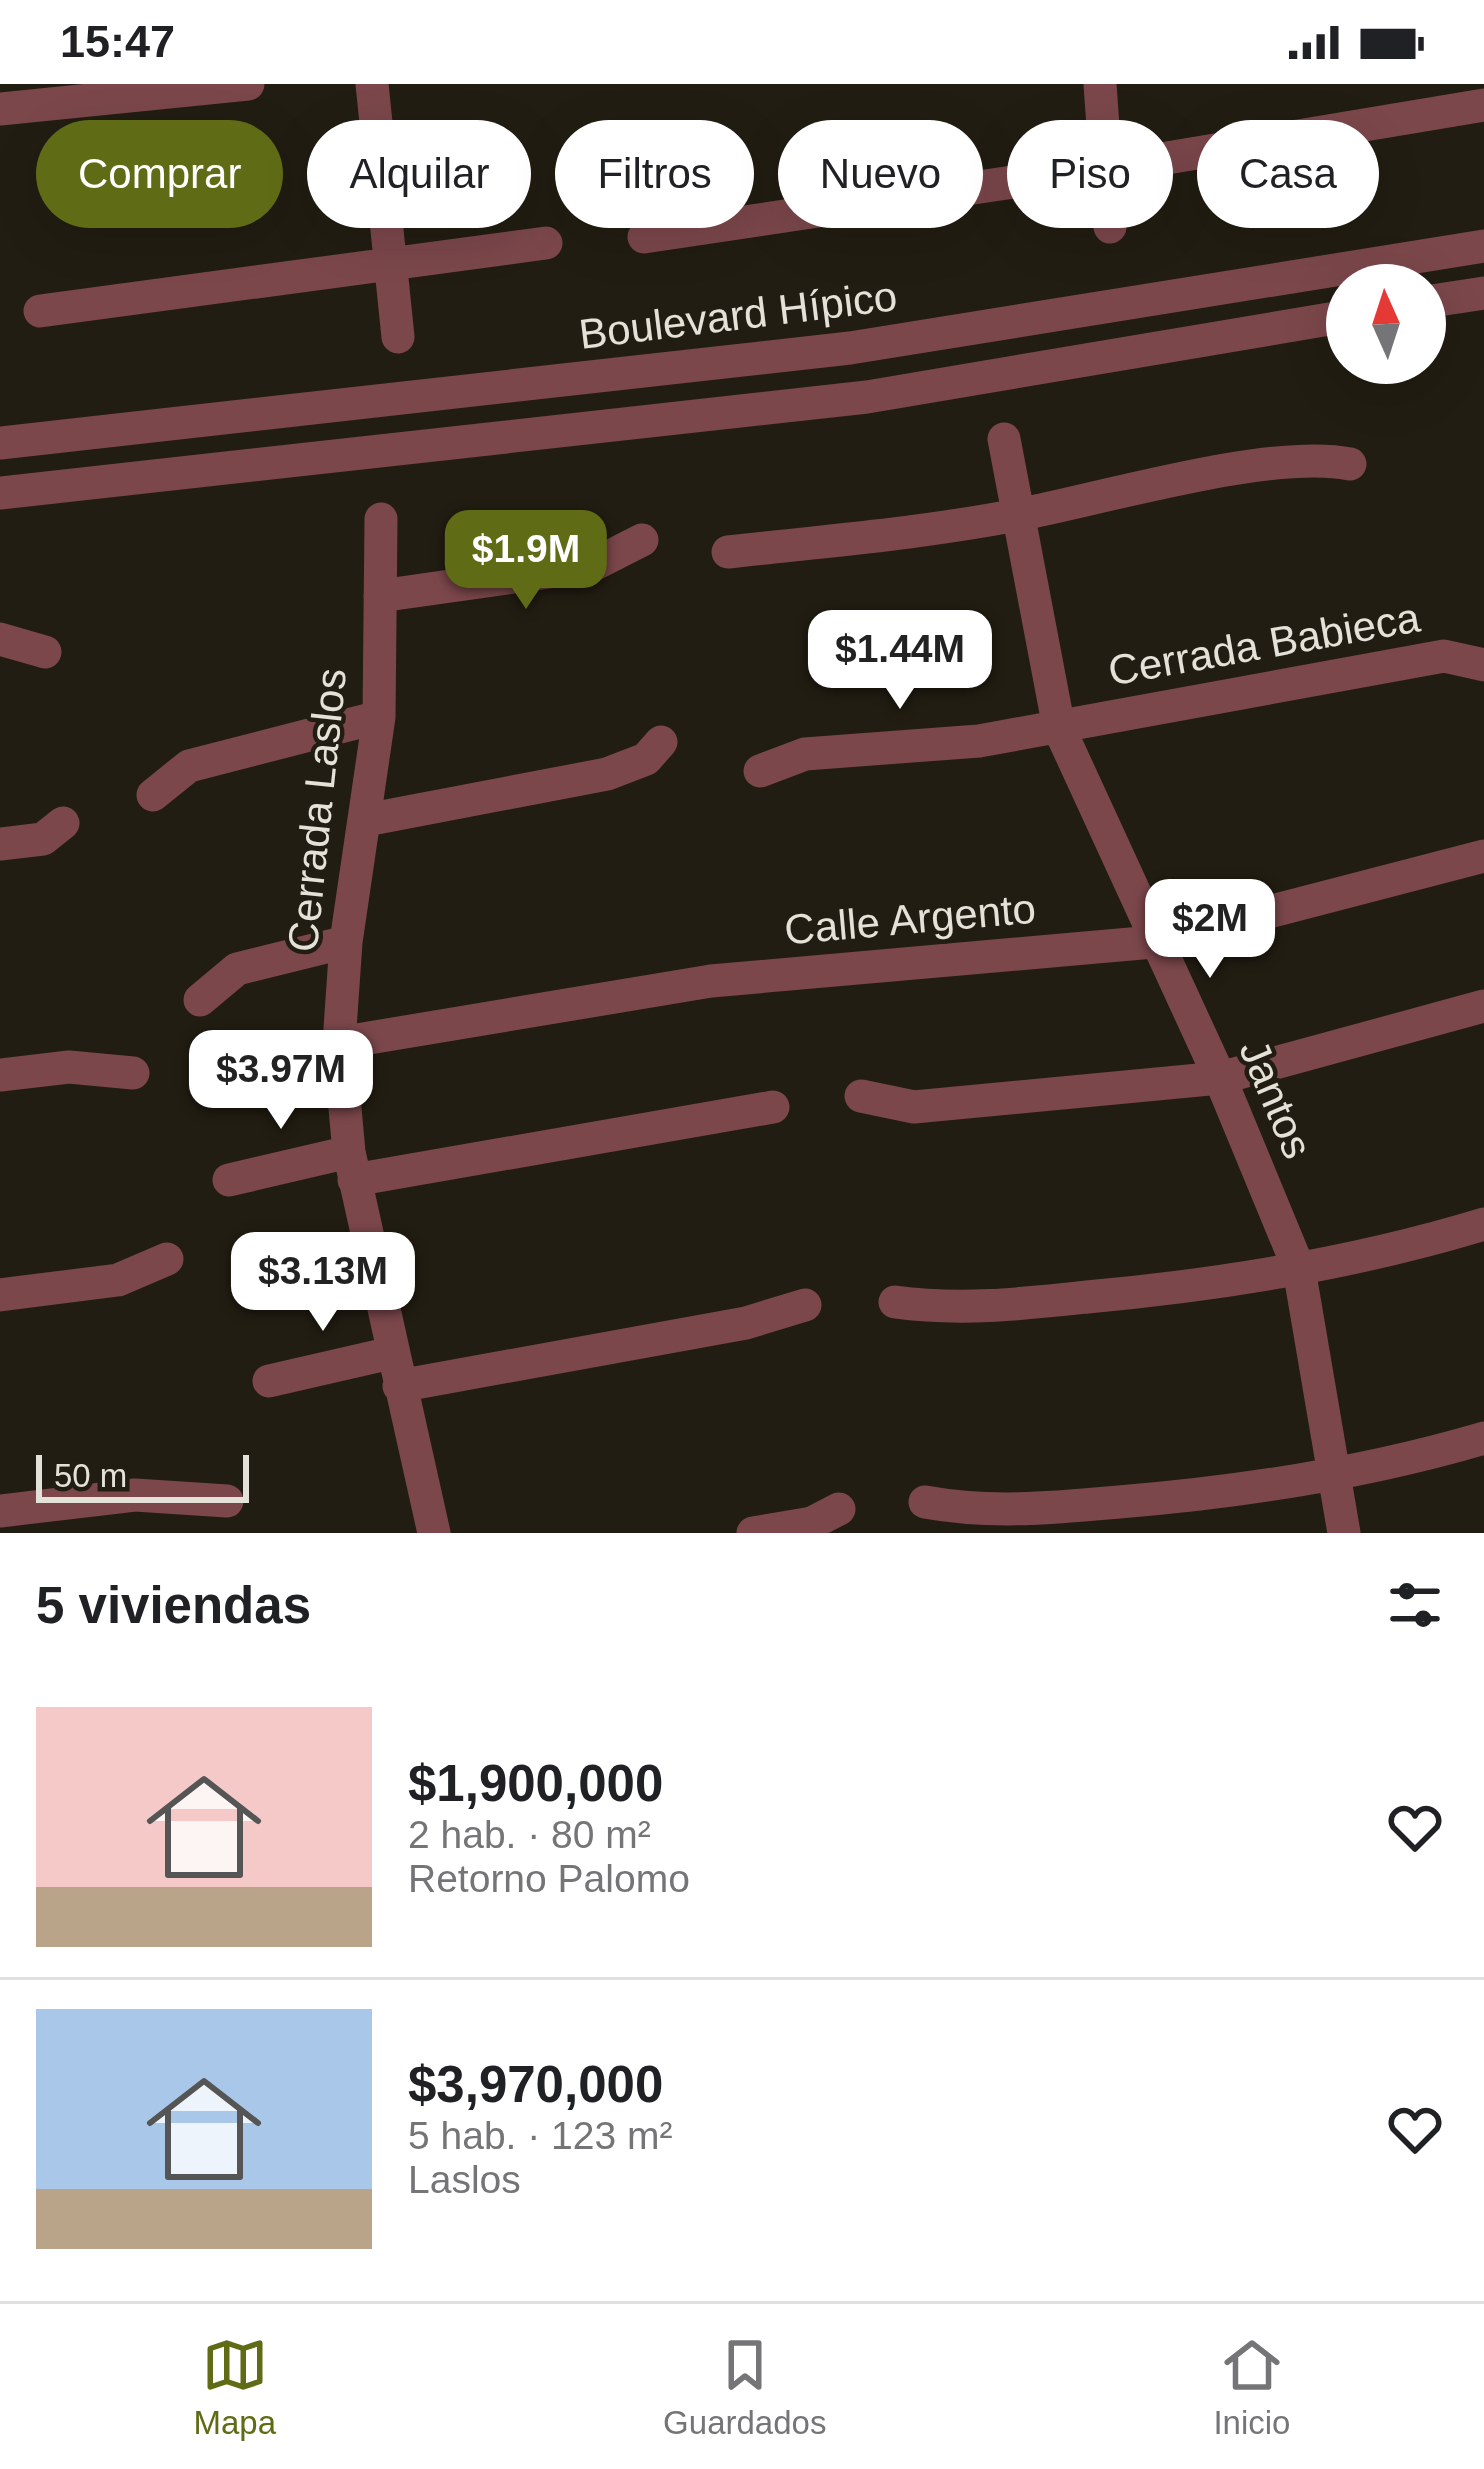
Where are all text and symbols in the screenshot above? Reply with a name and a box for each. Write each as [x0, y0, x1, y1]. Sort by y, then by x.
text: 15:47 [60, 16, 175, 67]
chip: Comprar [36, 120, 283, 228]
chip: Alquilar [307, 120, 531, 228]
chip: Filtros [555, 120, 754, 228]
chip: Nuevo [778, 120, 983, 228]
chip: Piso [1007, 120, 1173, 228]
chip: Casa [1197, 120, 1379, 228]
north arrow [1326, 264, 1446, 384]
map controls [1326, 264, 1446, 384]
street label: Boulevard Hípico [576, 272, 900, 358]
pin: $1.9M [442, 510, 610, 612]
text: $1.9M [472, 527, 580, 570]
street label: Cerrada Babieca [1105, 593, 1424, 695]
pin: $1.44M [802, 610, 998, 712]
text: $1.44M [835, 627, 965, 670]
street label: Cerrada Laslos [279, 666, 355, 954]
pin: $2M [1152, 879, 1268, 981]
street label: Calle Argento [782, 885, 1038, 953]
text: $2M [1172, 896, 1248, 939]
pin: $3.97M [183, 1030, 379, 1132]
street label: Jantos [1230, 1033, 1322, 1165]
text: $3.97M [216, 1047, 346, 1090]
pin: $3.13M [225, 1232, 421, 1334]
text: $3.13M [258, 1249, 388, 1292]
scale bar [36, 1449, 249, 1502]
text: 50 m [54, 1457, 127, 1494]
icon: filters [1382, 1572, 1448, 1638]
text: 5 viviendas [36, 1577, 311, 1634]
icon: home [132, 1755, 276, 1899]
text: $1,900,000 [408, 1755, 663, 1812]
icon: heart [1382, 1794, 1448, 1860]
text: 2 hab. · 80 m² [408, 1813, 651, 1856]
text: Retorno Palomo [408, 1857, 690, 1900]
text: $3,970,000 [408, 2056, 663, 2113]
icon: home [132, 2057, 276, 2201]
icon: heart [1382, 2096, 1448, 2162]
text: 5 hab. · 123 m² [408, 2114, 672, 2157]
text: Laslos [408, 2158, 521, 2201]
tab: Mapa [194, 2332, 276, 2442]
tab: Guardados [663, 2332, 826, 2442]
tab: Inicio [1213, 2332, 1290, 2442]

